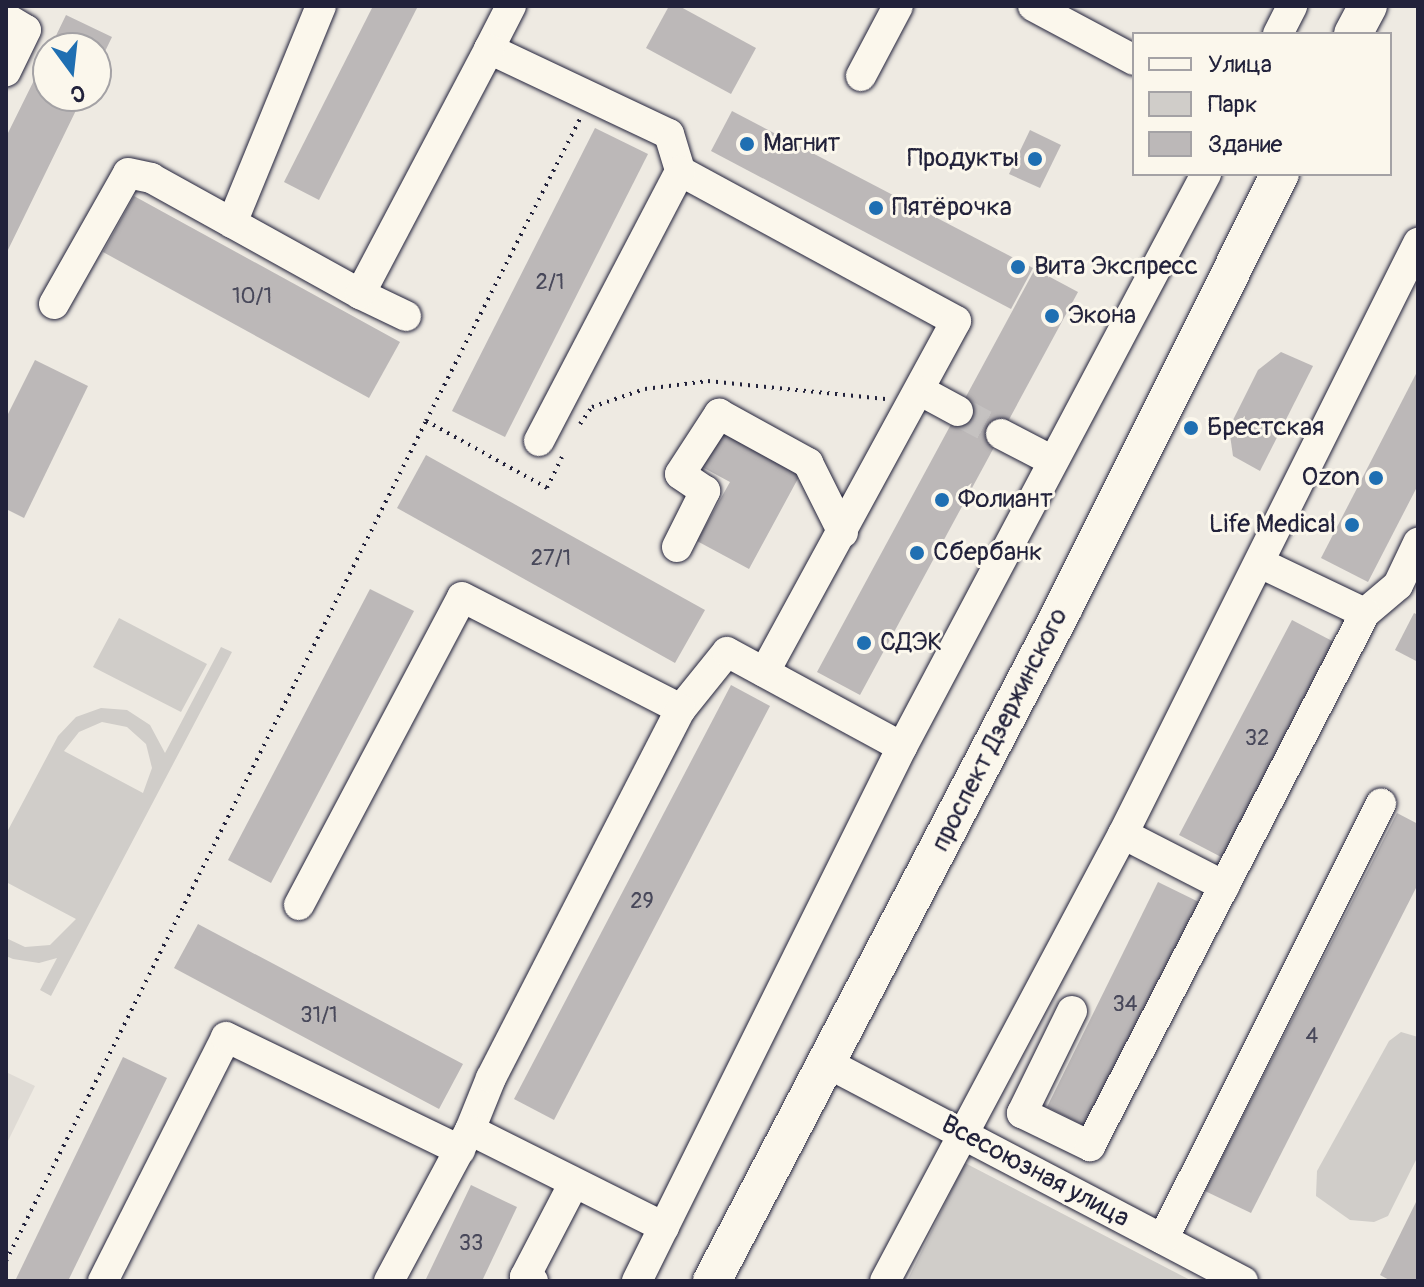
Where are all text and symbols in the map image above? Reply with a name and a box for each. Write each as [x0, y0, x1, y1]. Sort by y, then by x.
north arrow [32, 32, 112, 112]
legend [1132, 32, 1392, 176]
text: Улица [1208, 50, 1272, 79]
text: С [68, 78, 88, 109]
text: Парк [1208, 90, 1257, 119]
place label: Магнит [763, 128, 840, 160]
text: Здание [1208, 130, 1282, 159]
marker: Магнит [738, 135, 756, 153]
place label: Продукты [907, 143, 1019, 175]
marker: Продукты [1026, 150, 1044, 168]
place label: Пятёрочка [892, 192, 1012, 224]
marker: Пятёрочка [867, 199, 885, 217]
place label: Вита Экспресс [1034, 251, 1198, 283]
marker: Вита Экспресс [1009, 258, 1027, 276]
house number: 2/1 [536, 270, 564, 296]
house number: 10/1 [232, 284, 272, 310]
place label: Экона [1068, 300, 1136, 332]
marker: Экона [1043, 307, 1061, 325]
place label: Брестская [1207, 412, 1324, 444]
marker: Брестская [1182, 419, 1200, 437]
place label: Ozon [1302, 462, 1360, 494]
marker: Ozon [1367, 469, 1385, 487]
place label: Фолиант [958, 484, 1053, 516]
marker: Фолиант [933, 491, 951, 509]
place label: Life Medical [1209, 509, 1336, 541]
marker: Life Medical [1343, 516, 1361, 534]
place label: Сбербанк [933, 537, 1042, 569]
marker: Сбербанк [908, 544, 926, 562]
house number: 27/1 [531, 546, 571, 572]
street label: проспект Дзержинского [925, 603, 1075, 857]
place label: СДЭК [880, 627, 942, 659]
marker: СДЭК [855, 634, 873, 652]
house number: 32 [1245, 726, 1269, 752]
house number: 29 [630, 889, 654, 915]
house number: 34 [1112, 992, 1138, 1018]
house number: 31/1 [300, 1003, 338, 1029]
house number: 4 [1306, 1024, 1318, 1050]
street label: Всесоюзная улица [936, 1109, 1134, 1235]
house number: 33 [459, 1231, 483, 1257]

